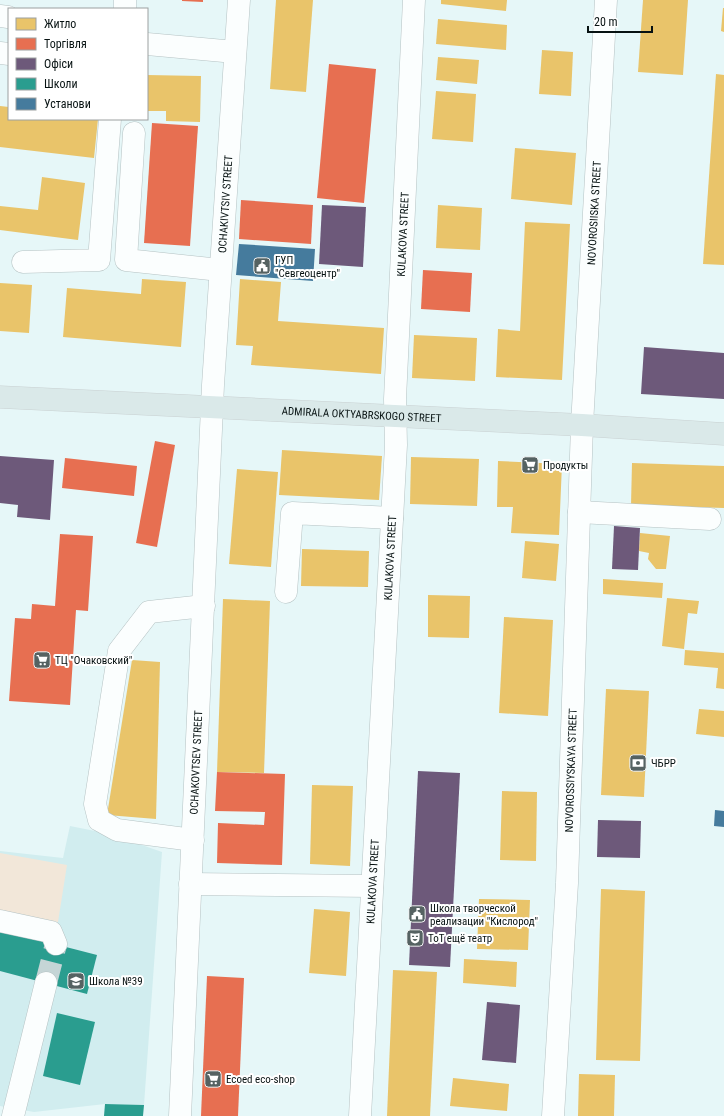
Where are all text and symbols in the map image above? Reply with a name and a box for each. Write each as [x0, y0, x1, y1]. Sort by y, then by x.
legend [8, 8, 148, 120]
scale bar [588, 8, 652, 34]
text: 20 m [594, 15, 618, 29]
text: Житло [44, 17, 76, 31]
text: Торгівля [44, 37, 87, 51]
text: Офіси [44, 57, 73, 71]
text: Школи [44, 77, 78, 91]
text: Установи [44, 97, 91, 111]
street label: OCHAKIVTSIV STREET [215, 155, 235, 253]
street label: NOVOROSIISKA STREET [585, 160, 603, 265]
street label: KULAKOVA STREET [394, 191, 411, 277]
place label: ГУП "Севгеоцентр" [275, 254, 340, 280]
public building icon: ГУП "Севгеоцентр" [252, 256, 272, 276]
street label: ADMIRALA OKTYABRSKOGO STREET [281, 404, 442, 425]
supermarket icon: Продукты [520, 455, 540, 475]
place label: Продукты [543, 459, 588, 472]
street label: KULAKOVA STREET [381, 515, 399, 601]
supermarket icon: ТЦ "Очаковский" [32, 650, 52, 670]
place label: ТЦ "Очаковский" [55, 654, 132, 667]
street label: NOVOROSSIYSKAYA STREET [562, 708, 579, 833]
street label: OCHAKOVTSEV STREET [187, 710, 205, 815]
bank icon: ЧБРР [628, 753, 648, 773]
place label: ЧБРР [651, 757, 676, 770]
street label: KULAKOVA STREET [364, 838, 381, 924]
place label: Школа творческой реализации "Кислород" [430, 902, 538, 928]
public building icon: Школа творческой реализации "Кислород" [407, 904, 427, 924]
theatre icon: ТоТ ещё театр [405, 928, 425, 948]
place label: ТоТ ещё театр [428, 932, 492, 945]
school or university icon: Школа №39 [66, 971, 86, 991]
place label: Школа №39 [89, 975, 143, 988]
supermarket icon: Ecoed eco-shop [203, 1069, 223, 1089]
place label: Ecoed eco-shop [226, 1073, 295, 1086]

